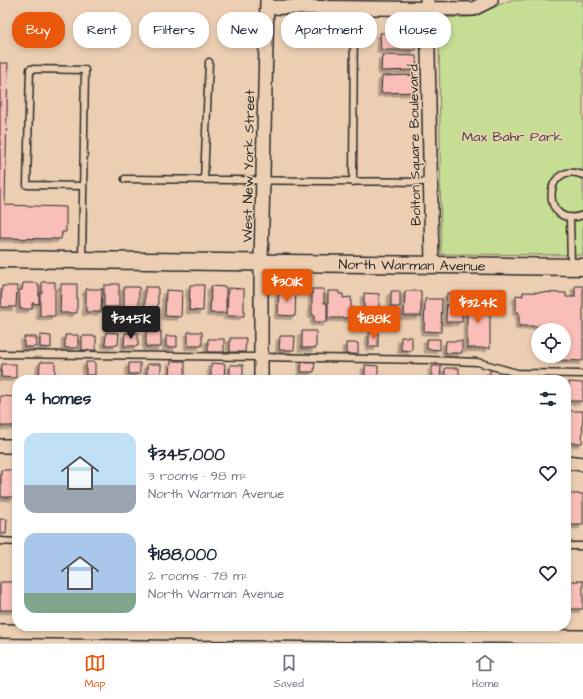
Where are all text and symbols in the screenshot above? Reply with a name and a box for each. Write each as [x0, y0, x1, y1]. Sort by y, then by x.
chip: Buy [12, 12, 65, 48]
chip: Rent [73, 12, 131, 48]
chip: Filters [139, 12, 209, 48]
chip: New [217, 12, 273, 48]
chip: Apartment [281, 12, 377, 48]
chip: House [385, 12, 451, 48]
street label: Bolton Square Boulevard [404, 64, 426, 226]
street label: West New York Street [238, 89, 260, 243]
park label: Max Bahr Park [462, 127, 563, 147]
street label: North Warman Avenue [338, 255, 486, 277]
pin: $301K [259, 269, 315, 303]
text: $301K [271, 273, 303, 291]
pin: $324K [450, 290, 506, 324]
text: $324K [459, 294, 497, 312]
pin: $345K [103, 306, 159, 340]
pin: $188K [346, 306, 402, 340]
text: $345K [111, 310, 151, 328]
text: $188K [357, 310, 391, 328]
map controls [531, 323, 571, 363]
button: locate [531, 323, 571, 363]
text: 4 homes [24, 387, 91, 411]
icon: filters [537, 388, 559, 410]
text: $345,000 [148, 443, 225, 467]
icon: home [56, 449, 104, 497]
icon: heart [537, 462, 559, 484]
text: 3 rooms · 98 m² [148, 467, 247, 485]
text: North Warman Avenue [148, 485, 284, 503]
text: $188,000 [148, 543, 217, 567]
icon: home [56, 549, 104, 597]
icon: heart [537, 562, 559, 584]
text: 2 rooms · 78 m² [148, 567, 248, 585]
text: North Warman Avenue [148, 585, 284, 603]
tab: Map [84, 652, 106, 691]
tab: Saved [274, 652, 304, 691]
tab: Home [472, 652, 499, 691]

